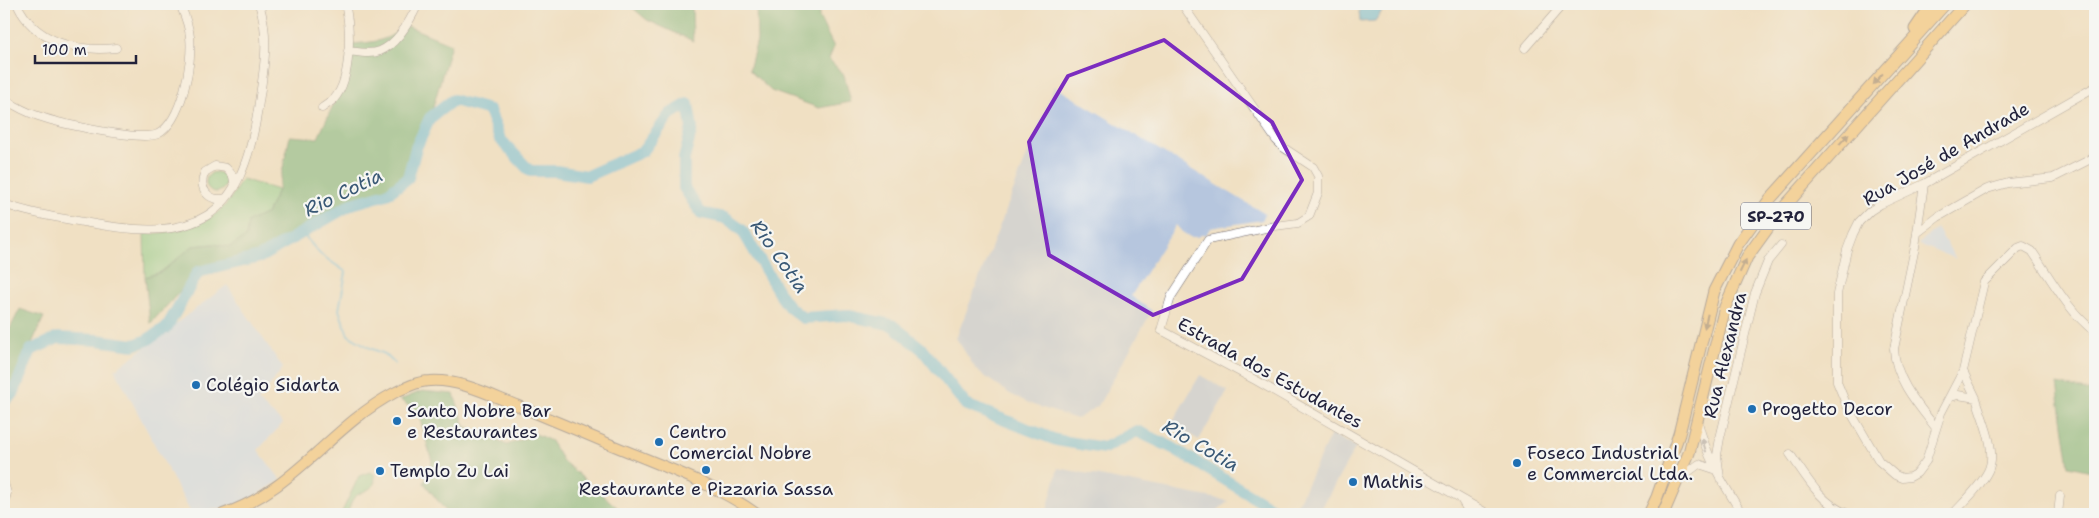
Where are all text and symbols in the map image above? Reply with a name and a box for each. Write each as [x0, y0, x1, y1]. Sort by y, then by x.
scale bar [35, 32, 136, 64]
text: 100 m [42, 40, 87, 60]
one-way arrow [1872, 73, 1883, 86]
street label: Rua José de Andrade [1858, 97, 2034, 211]
one-way arrow [1838, 134, 1850, 146]
water label: Rio Cotia [300, 163, 387, 222]
road number: SP-270 [1741, 202, 1811, 230]
water label: Rio Cotia [745, 215, 814, 298]
one-way arrow [1739, 259, 1747, 273]
street label: Rua Alexandra [1698, 289, 1752, 421]
street label: Estrada dos Estudantes [1173, 312, 1367, 434]
one-way arrow [1702, 314, 1710, 329]
place label: Colégio Sidarta [206, 373, 339, 397]
marker: Colégio Sidarta [190, 379, 202, 391]
place label: Progetto Decor [1762, 397, 1893, 421]
place label: Santo Nobre Bar e Restaurantes [407, 399, 552, 444]
marker: Progetto Decor [1746, 403, 1758, 415]
water label: Rio Cotia [1158, 413, 1244, 477]
marker: Santo Nobre Bar e Restaurantes [391, 415, 403, 427]
place label: Centro Comercial Nobre [669, 420, 812, 465]
marker: Centro Comercial Nobre [653, 436, 665, 448]
one-way arrow [1700, 438, 1708, 453]
place label: Foseco Industrial e Commercial Ltda. [1527, 441, 1693, 486]
marker: Foseco Industrial e Commercial Ltda. [1511, 457, 1523, 469]
place label: Templo Zu Lai [390, 459, 509, 483]
marker: Restaurante e Pizzaria Sassa [700, 464, 712, 476]
marker: Templo Zu Lai [374, 465, 386, 477]
place label: Mathis [1363, 470, 1423, 494]
marker: Mathis [1347, 476, 1359, 488]
place label: Restaurante e Pizzaria Sassa [579, 477, 833, 501]

